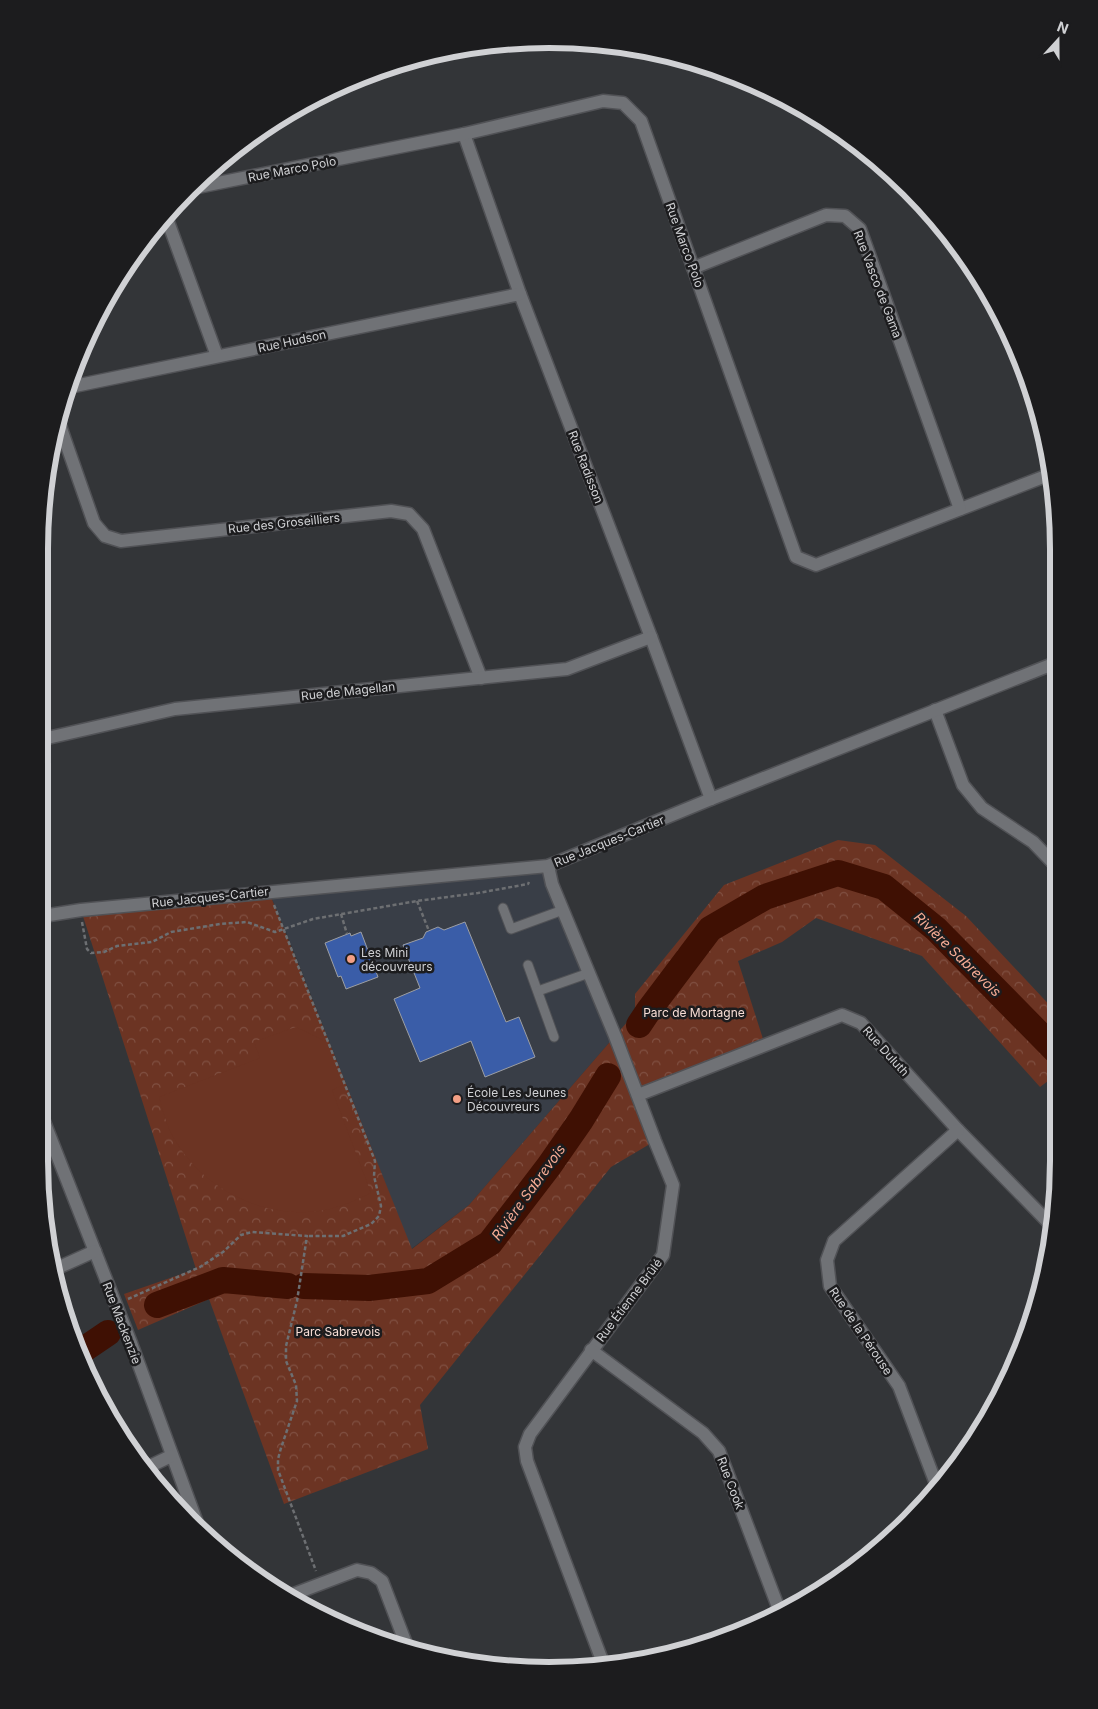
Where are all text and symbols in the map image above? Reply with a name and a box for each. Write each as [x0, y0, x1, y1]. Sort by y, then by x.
north arrow [1033, 15, 1083, 65]
text: N [1055, 18, 1071, 37]
street label: Rue Marco Polo [247, 153, 337, 185]
street label: Rue Marco Polo [663, 200, 707, 290]
street label: Rue Vasco de Gama [851, 228, 905, 340]
street label: Rue Hudson [257, 326, 327, 356]
street label: Rue Radisson [565, 428, 607, 506]
street label: Rue des Groseilliers [227, 510, 341, 536]
street label: Rue de Magellan [300, 679, 396, 703]
street label: Rue Jacques-Cartier [552, 812, 667, 870]
street label: Rue Jacques-Cartier [151, 883, 270, 911]
water label: Rivière Sabrevois [911, 908, 1005, 1000]
place label: Les Mini découvreurs [361, 945, 433, 974]
marker: Les Mini découvreurs [345, 953, 357, 965]
park label: Parc de Mortagne [643, 1005, 745, 1020]
street label: Rue Duluth [860, 1023, 912, 1079]
place label: École Les Jeunes Découvreurs [467, 1085, 566, 1114]
marker: École Les Jeunes Découvreurs [451, 1093, 463, 1105]
water label: Rivière Sabrevois [487, 1141, 569, 1243]
street label: Rue Étienne Brûlé [593, 1255, 665, 1345]
street label: Rue Mackenzie [99, 1280, 145, 1366]
street label: Rue de la Pérouse [826, 1284, 896, 1378]
park label: Parc Sabrevois [296, 1324, 380, 1339]
street label: Rue Cook [714, 1455, 748, 1512]

